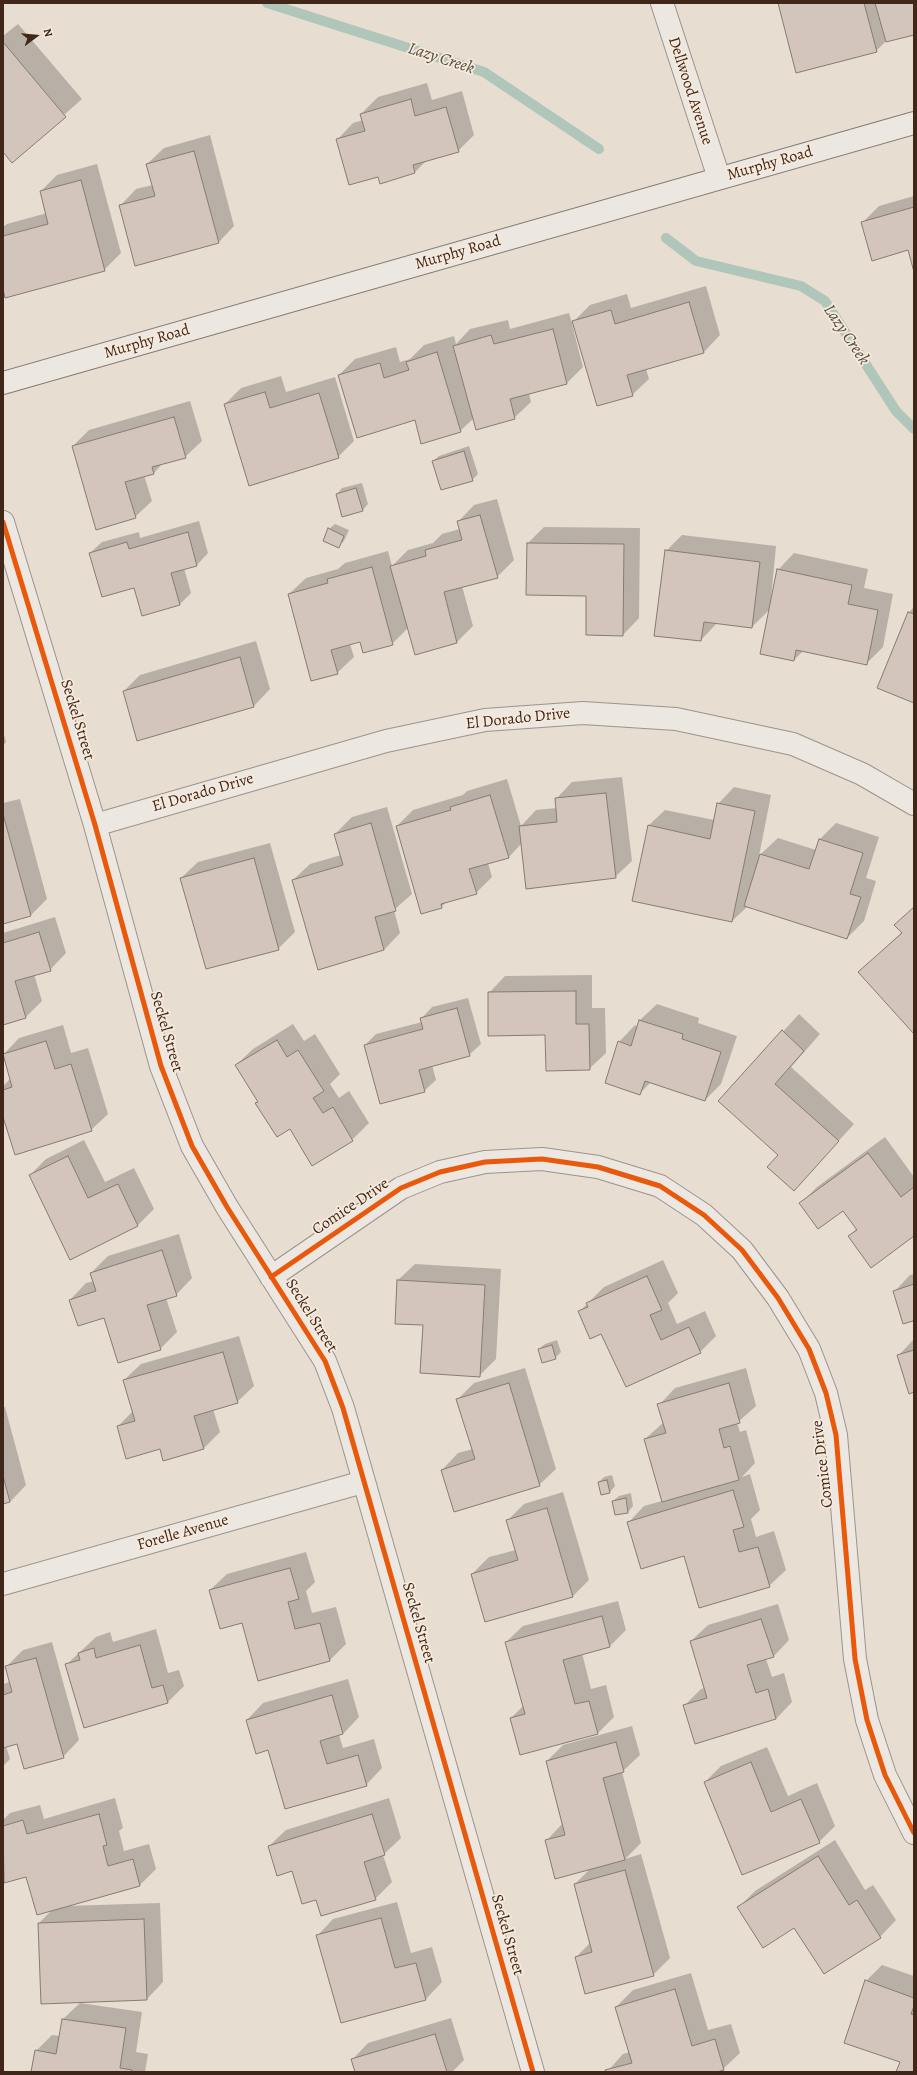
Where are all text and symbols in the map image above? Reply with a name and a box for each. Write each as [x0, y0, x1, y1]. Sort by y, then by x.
north arrow [16, 16, 56, 56]
text: N [40, 27, 56, 38]
street label: Dellwood Avenue [663, 34, 717, 148]
water label: Lazy Creek [405, 39, 477, 79]
street label: Murphy Road [725, 143, 815, 185]
street label: Murphy Road [413, 232, 503, 274]
water label: Lazy Creek [818, 301, 874, 369]
street label: Murphy Road [102, 321, 192, 363]
street label: Seckel Street [56, 677, 98, 763]
street label: El Dorado Drive [465, 704, 571, 734]
street label: El Dorado Drive [150, 769, 256, 817]
street label: Seckel Street [145, 989, 187, 1075]
street label: Comice Drive [309, 1174, 393, 1240]
street label: Seckel Street [281, 1276, 341, 1356]
street label: Comice Drive [808, 1419, 838, 1509]
street label: Forelle Avenue [135, 1511, 231, 1555]
street label: Seckel Street [397, 1580, 439, 1666]
street label: Seckel Street [486, 1892, 528, 1978]

